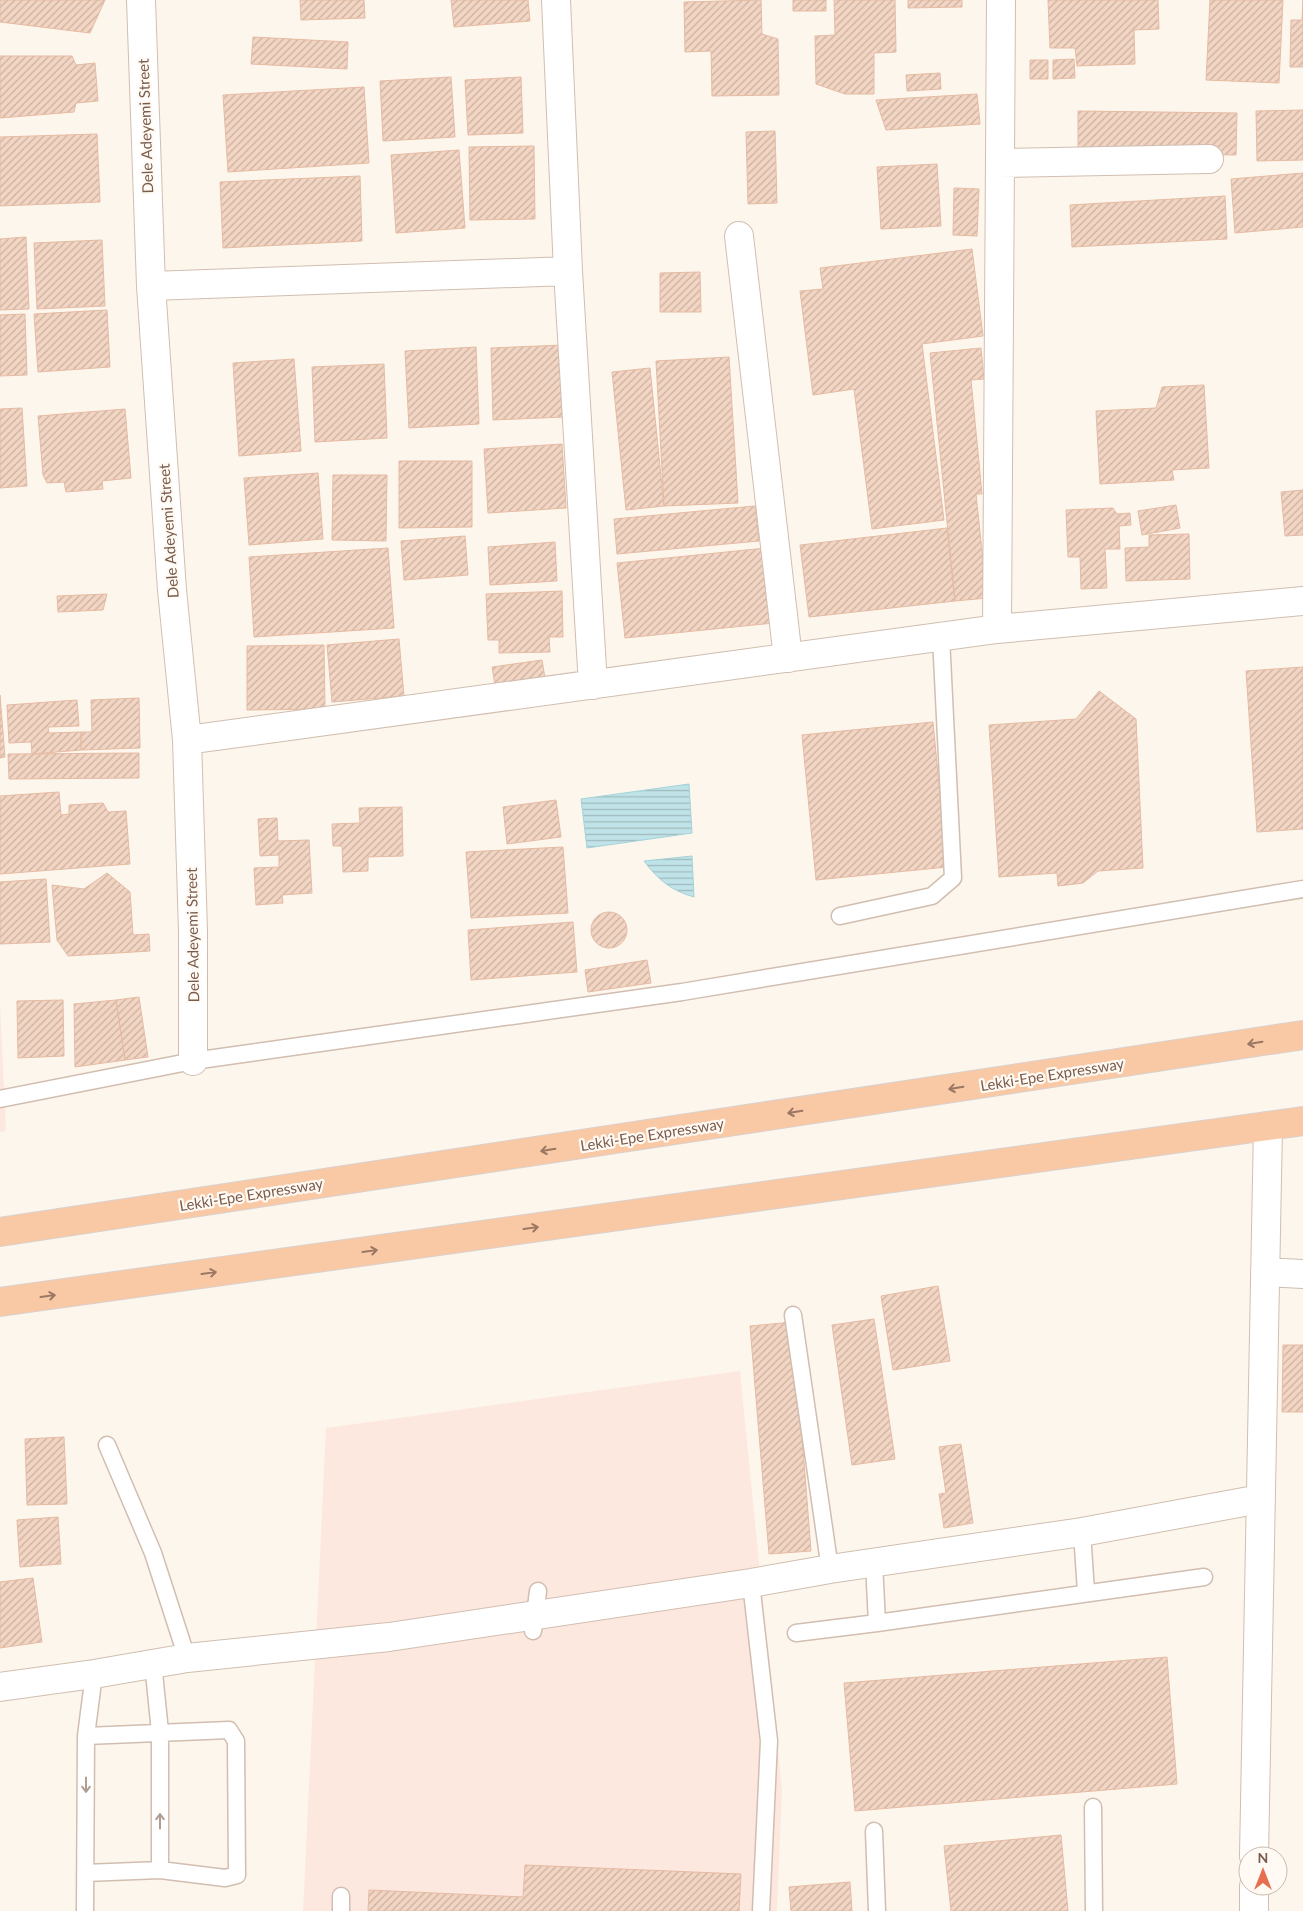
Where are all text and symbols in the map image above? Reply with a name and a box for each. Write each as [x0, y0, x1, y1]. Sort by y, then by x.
street label: Dele Adeyemi Street [134, 58, 156, 194]
street label: Dele Adeyemi Street [154, 462, 182, 599]
street label: Dele Adeyemi Street [182, 867, 202, 1003]
one-way arrow [1247, 1038, 1263, 1048]
street label: Lekki-Epe Expressway [979, 1054, 1125, 1094]
one-way arrow [948, 1084, 964, 1094]
one-way arrow [787, 1108, 803, 1118]
street label: Lekki-Epe Expressway [579, 1114, 725, 1154]
one-way arrow [540, 1145, 556, 1155]
street label: Lekki-Epe Expressway [178, 1174, 324, 1214]
one-way arrow [523, 1223, 539, 1233]
one-way arrow [362, 1246, 378, 1256]
one-way arrow [201, 1268, 217, 1278]
one-way arrow [40, 1290, 56, 1300]
one-way arrow [81, 1776, 91, 1793]
one-way arrow [155, 1813, 165, 1830]
north arrow [1238, 1846, 1288, 1896]
text: N [1258, 1849, 1268, 1866]

